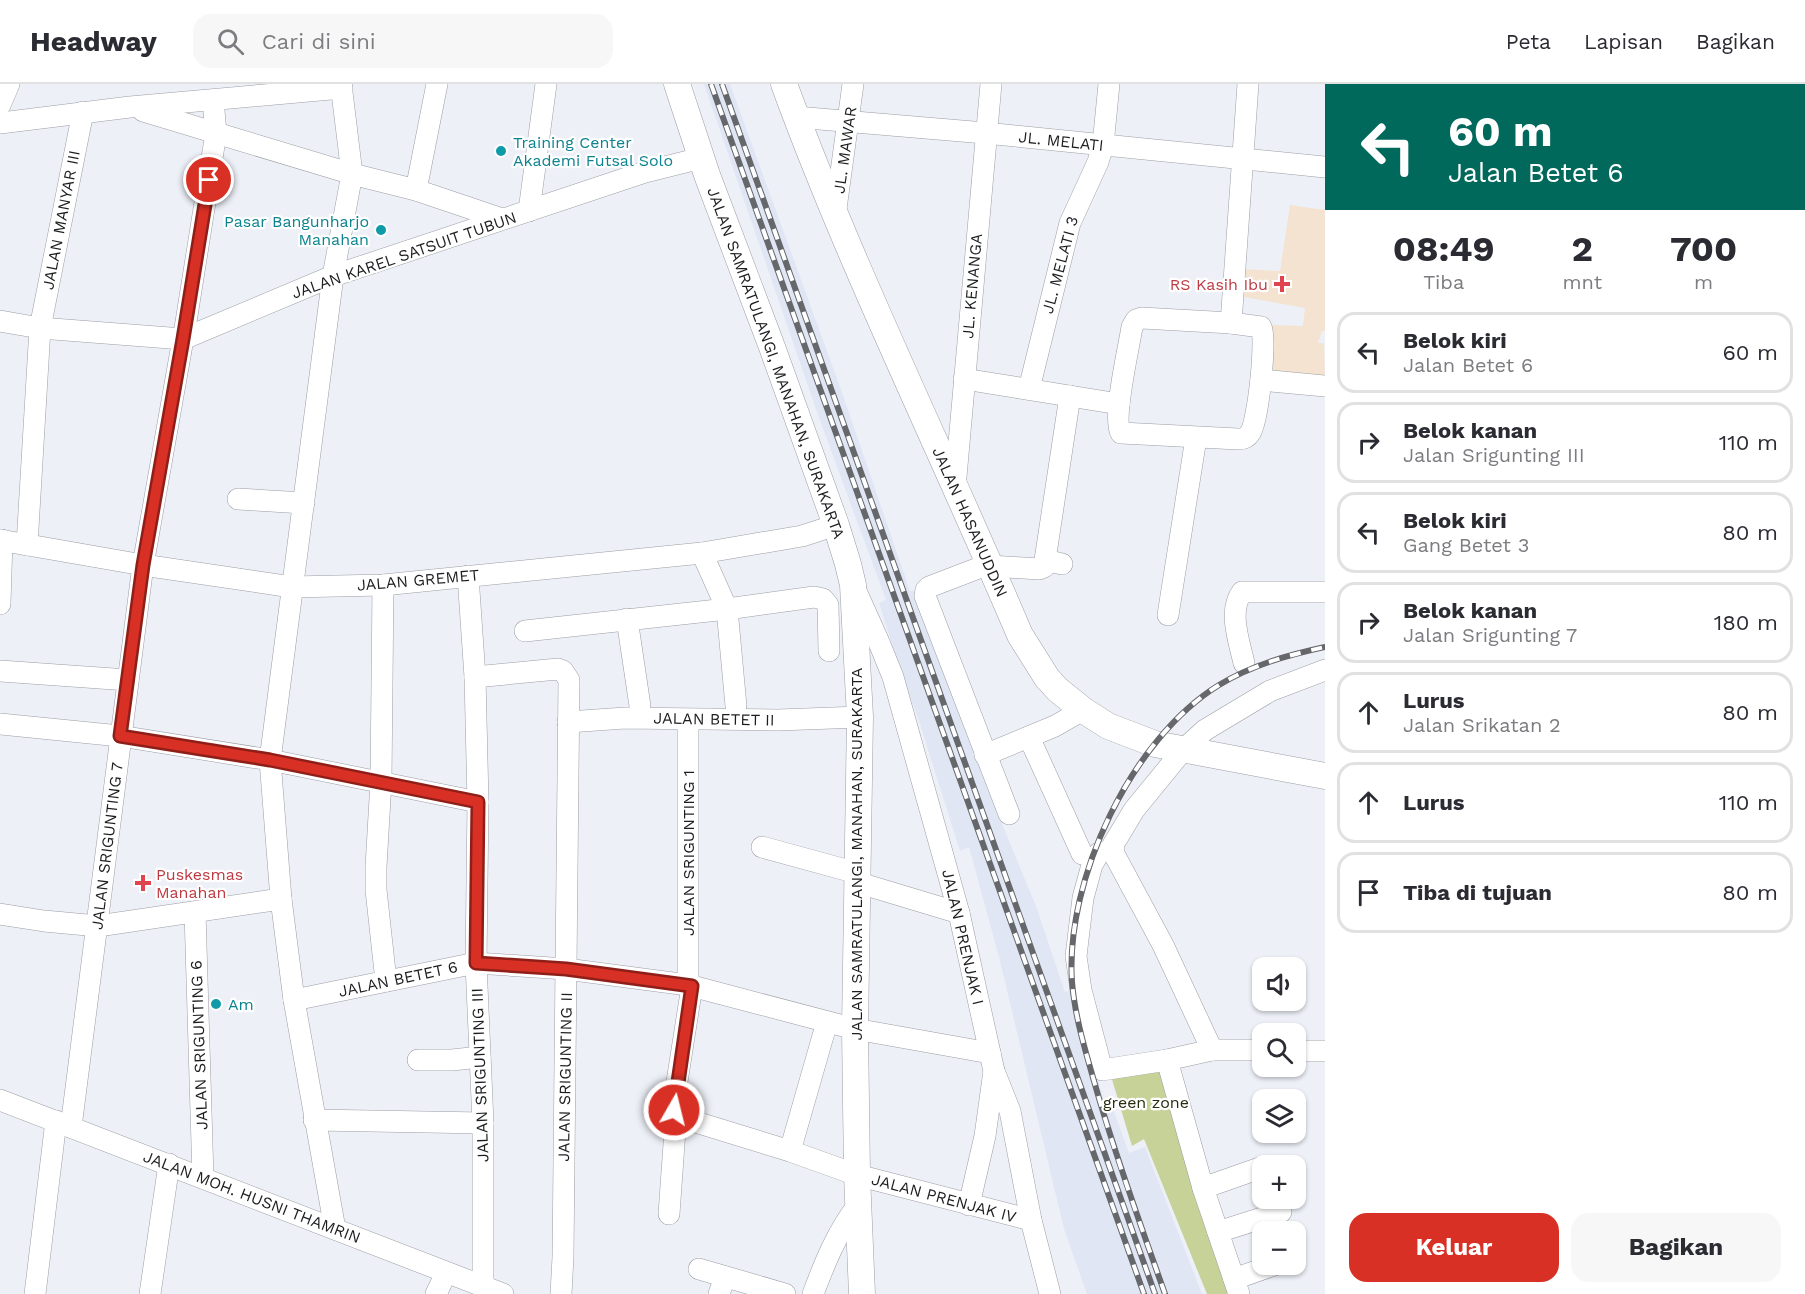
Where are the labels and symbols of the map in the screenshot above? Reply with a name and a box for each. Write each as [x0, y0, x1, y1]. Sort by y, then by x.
street label: JL. MAWAR [829, 105, 861, 195]
street label: JL. MELATI [1018, 127, 1104, 155]
place label: Training Center Akademi Futsal Solo [513, 133, 673, 170]
marker: Training Center Akademi Futsal Solo [494, 144, 508, 158]
street label: JALAN MANYAR III [38, 149, 84, 291]
pin [183, 154, 234, 205]
street label: JALAN SAMRATULANGI, MANAHAN, SURAKARTA [703, 185, 849, 542]
street label: JALAN KAREL SATSUIT TUBUN [289, 208, 519, 302]
place label: Pasar Bangunharjo Manahan [224, 212, 369, 249]
street label: JL. MELATI 3 [1038, 214, 1082, 316]
marker: Pasar Bangunharjo Manahan [374, 223, 388, 237]
street label: JL. KENANGA [958, 232, 986, 339]
place label: RS Kasih Ibu [1170, 275, 1268, 294]
marker: RS Kasih Ibu [1273, 275, 1291, 293]
street label: JALAN HASANUDDIN [928, 444, 1012, 600]
street label: JALAN GREMET [356, 565, 480, 595]
street label: JALAN SAMRATULANGI, MANAHAN, SURAKARTA [847, 667, 866, 1040]
street label: JALAN BETET II [653, 708, 775, 730]
street label: JALAN SRIGUNTING 7 [87, 761, 127, 931]
street label: JALAN SRIGUNTING 1 [679, 770, 698, 936]
place label: Puskesmas Manahan [156, 865, 243, 902]
street label: JALAN PRENJAK I [938, 867, 988, 1007]
marker: Puskesmas Manahan [134, 874, 152, 892]
street label: JALAN BETET 6 [337, 957, 459, 1001]
street label: JALAN SRIGUNTING 6 [187, 960, 211, 1130]
street label: JALAN SRIGUNTING III [467, 988, 493, 1162]
street label: JALAN SRIGUNTING II [554, 992, 576, 1162]
place label: Am [228, 995, 254, 1014]
marker: Am [209, 997, 223, 1011]
position arrow [642, 1078, 706, 1142]
park label: green zone [1103, 1093, 1189, 1112]
street label: JALAN MOH. HUSNI THAMRIN [141, 1147, 363, 1247]
street label: JALAN PRENJAK IV [870, 1170, 1018, 1226]

